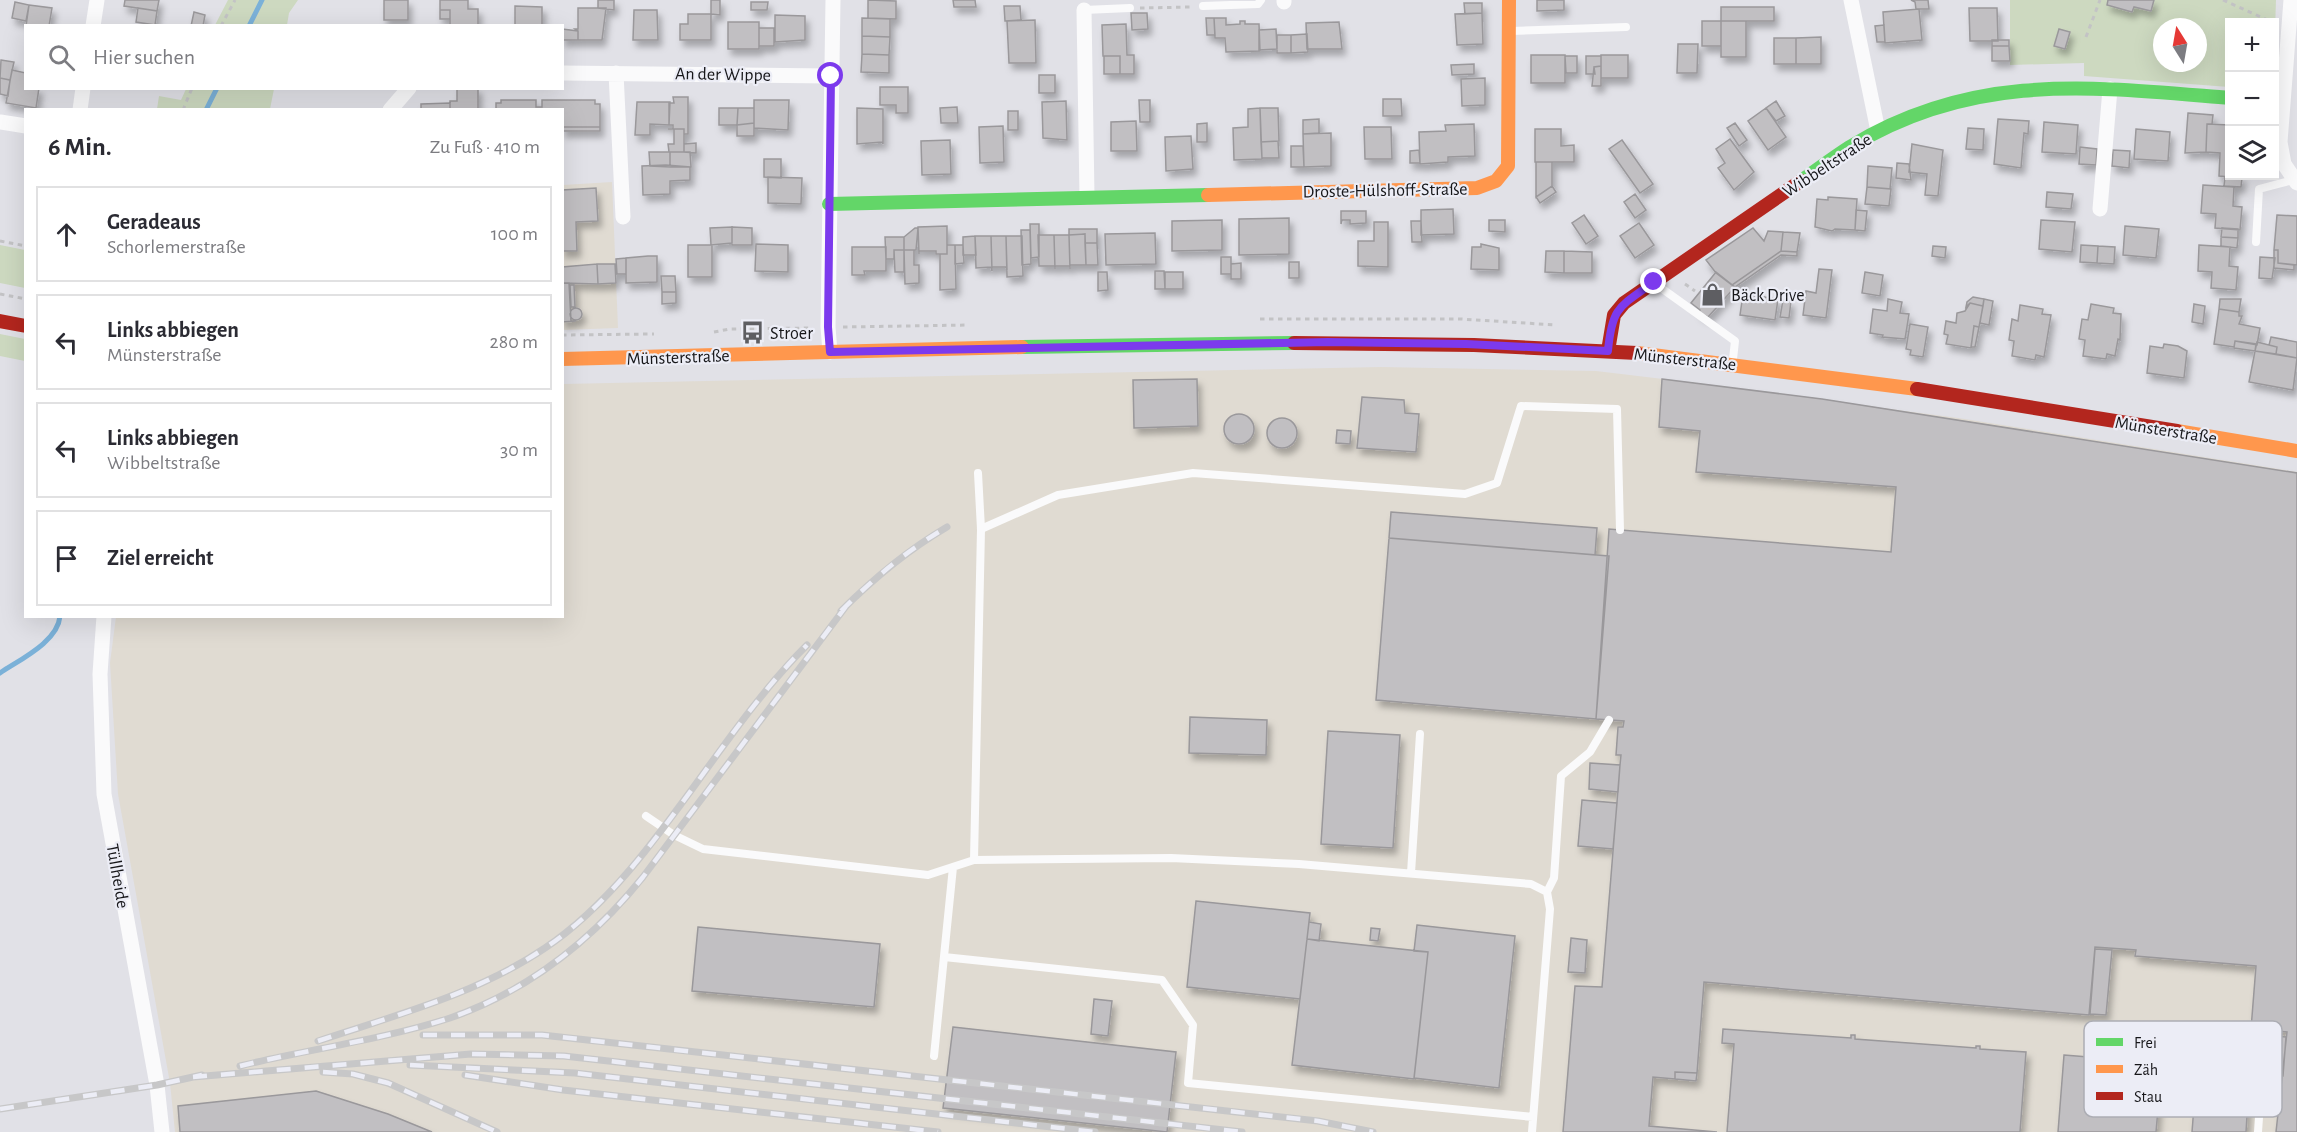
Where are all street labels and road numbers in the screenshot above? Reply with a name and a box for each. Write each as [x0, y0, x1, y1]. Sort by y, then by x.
street label: An der Wippe [675, 65, 771, 85]
street label: Wibbeltstraße [1780, 131, 1875, 201]
street label: Droste-Hülshoff-Straße [1302, 181, 1468, 201]
street label: Münsterstraße [1633, 346, 1737, 374]
street label: Münsterstraße [626, 347, 730, 369]
street label: Münsterstraße [2114, 414, 2218, 448]
street label: Tüllheide [102, 843, 132, 910]

